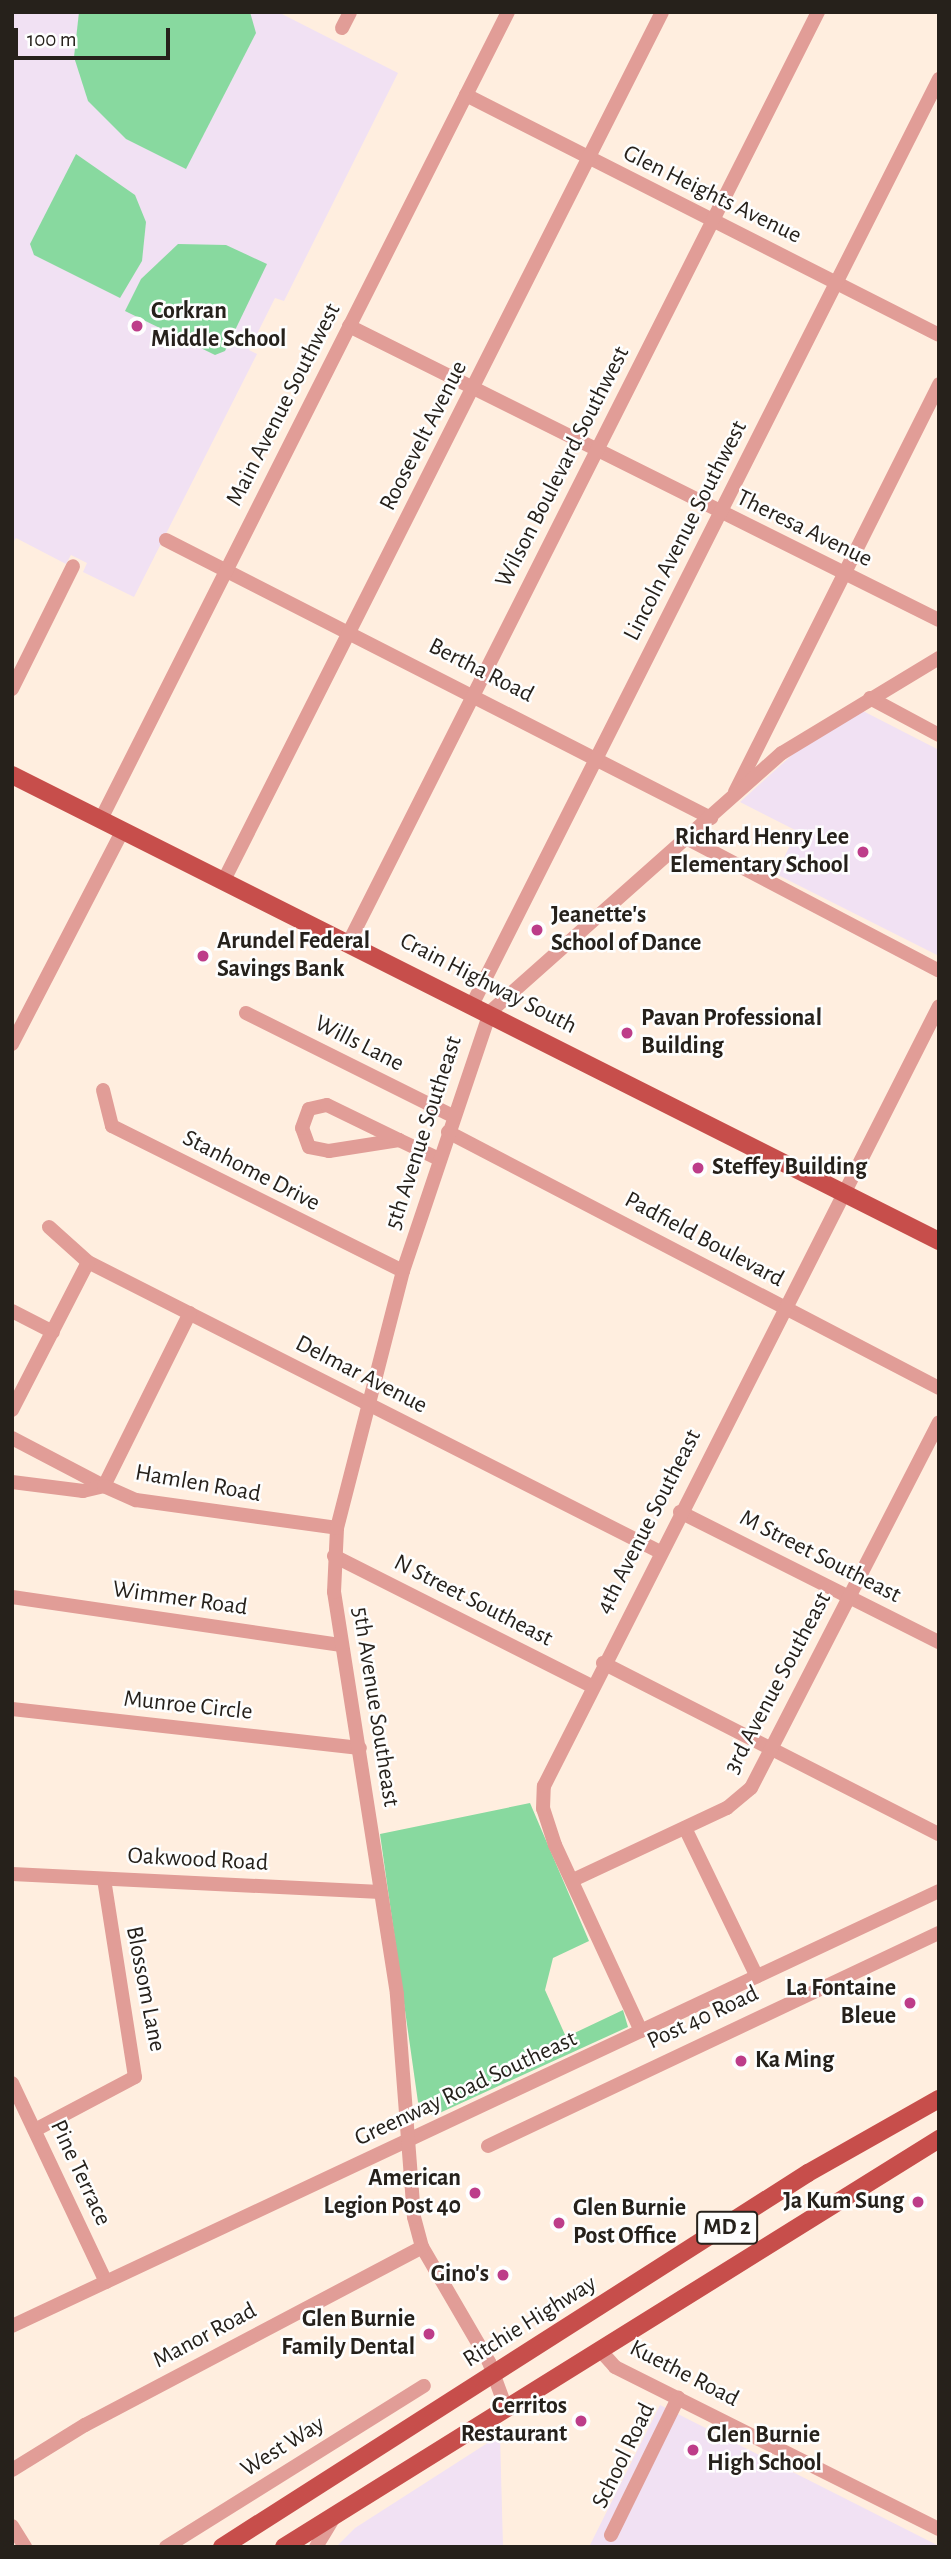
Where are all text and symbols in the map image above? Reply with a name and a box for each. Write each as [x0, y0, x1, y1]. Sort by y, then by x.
scale bar [18, 14, 173, 58]
text: 100 m [27, 29, 77, 50]
street label: Glen Heights Avenue [618, 139, 806, 251]
place label: Corkran Middle School [151, 298, 286, 354]
street label: Main Avenue Southwest [220, 299, 348, 511]
marker: Corkran Middle School [129, 318, 145, 334]
street label: Wilson Boulevard Southwest [490, 342, 636, 592]
street label: Roosevelt Avenue [374, 356, 474, 516]
street label: Lincoln Avenue Southwest [618, 416, 754, 646]
street label: Theresa Avenue [731, 484, 877, 574]
street label: Bertha Road [424, 632, 538, 710]
place label: Richard Henry Lee Elementary School [670, 824, 849, 880]
marker: Richard Henry Lee Elementary School [855, 844, 871, 860]
place label: Jeanette's School of Dance [551, 902, 701, 958]
marker: Jeanette's School of Dance [529, 922, 545, 938]
street label: Crain Highway South [395, 927, 581, 1041]
place label: Arundel Federal Savings Bank [217, 928, 370, 984]
marker: Arundel Federal Savings Bank [195, 948, 211, 964]
place label: Pavan Professional Building [641, 1005, 822, 1061]
street label: Wills Lane [310, 1009, 408, 1079]
marker: Pavan Professional Building [619, 1025, 635, 1041]
street label: 5th Avenue Southeast [379, 1033, 469, 1233]
street label: Stanhome Drive [177, 1124, 325, 1218]
place label: Steffey Building [712, 1154, 867, 1182]
marker: Steffey Building [690, 1160, 706, 1176]
street label: Padfield Boulevard [619, 1186, 789, 1294]
street label: Delmar Avenue [290, 1329, 432, 1421]
street label: 4th Avenue Southeast [590, 1425, 708, 1619]
street label: Hamlen Road [133, 1459, 263, 1509]
street label: M Street Southeast [735, 1504, 905, 1610]
street label: N Street Southeast [389, 1549, 557, 1653]
street label: Wimmer Road [111, 1575, 249, 1623]
street label: 3rd Avenue Southeast [718, 1587, 838, 1779]
street label: 5th Avenue Southeast [345, 1605, 405, 1809]
street label: Munroe Circle [122, 1685, 254, 1727]
street label: Oakwood Road [127, 1842, 269, 1878]
street label: Blossom Lane [119, 1924, 171, 2054]
place label: La Fontaine Bleue [786, 1975, 896, 2031]
street label: Post 40 Road [643, 1980, 763, 2056]
marker: La Fontaine Bleue [902, 1995, 918, 2011]
street label: Greenway Road Southeast [350, 2025, 582, 2153]
place label: Ka Ming [755, 2047, 834, 2075]
marker: Ka Ming [733, 2053, 749, 2069]
street label: Pine Terrace [43, 2115, 117, 2231]
place label: American Legion Post 40 [323, 2165, 461, 2221]
marker: American Legion Post 40 [467, 2185, 483, 2201]
place label: Ja Kum Sung [783, 2188, 904, 2216]
marker: Ja Kum Sung [910, 2194, 926, 2210]
place label: Glen Burnie Post Office [573, 2195, 686, 2251]
road number: MD 2 [696, 2208, 758, 2248]
marker: Glen Burnie Post Office [551, 2215, 567, 2231]
place label: Gino's [431, 2261, 489, 2289]
marker: Gino's [495, 2267, 511, 2283]
street label: Ritchie Highway [458, 2270, 602, 2374]
street label: Manor Road [148, 2297, 262, 2375]
place label: Glen Burnie Family Dental [281, 2306, 415, 2362]
marker: Glen Burnie Family Dental [421, 2326, 437, 2342]
street label: Kuethe Road [624, 2334, 744, 2414]
place label: Cerritos Restaurant [461, 2393, 567, 2449]
street label: School Road [586, 2399, 662, 2513]
street label: West Way [236, 2410, 330, 2484]
marker: Cerritos Restaurant [573, 2413, 589, 2429]
place label: Glen Burnie High School [707, 2422, 822, 2478]
marker: Glen Burnie High School [685, 2442, 701, 2458]

